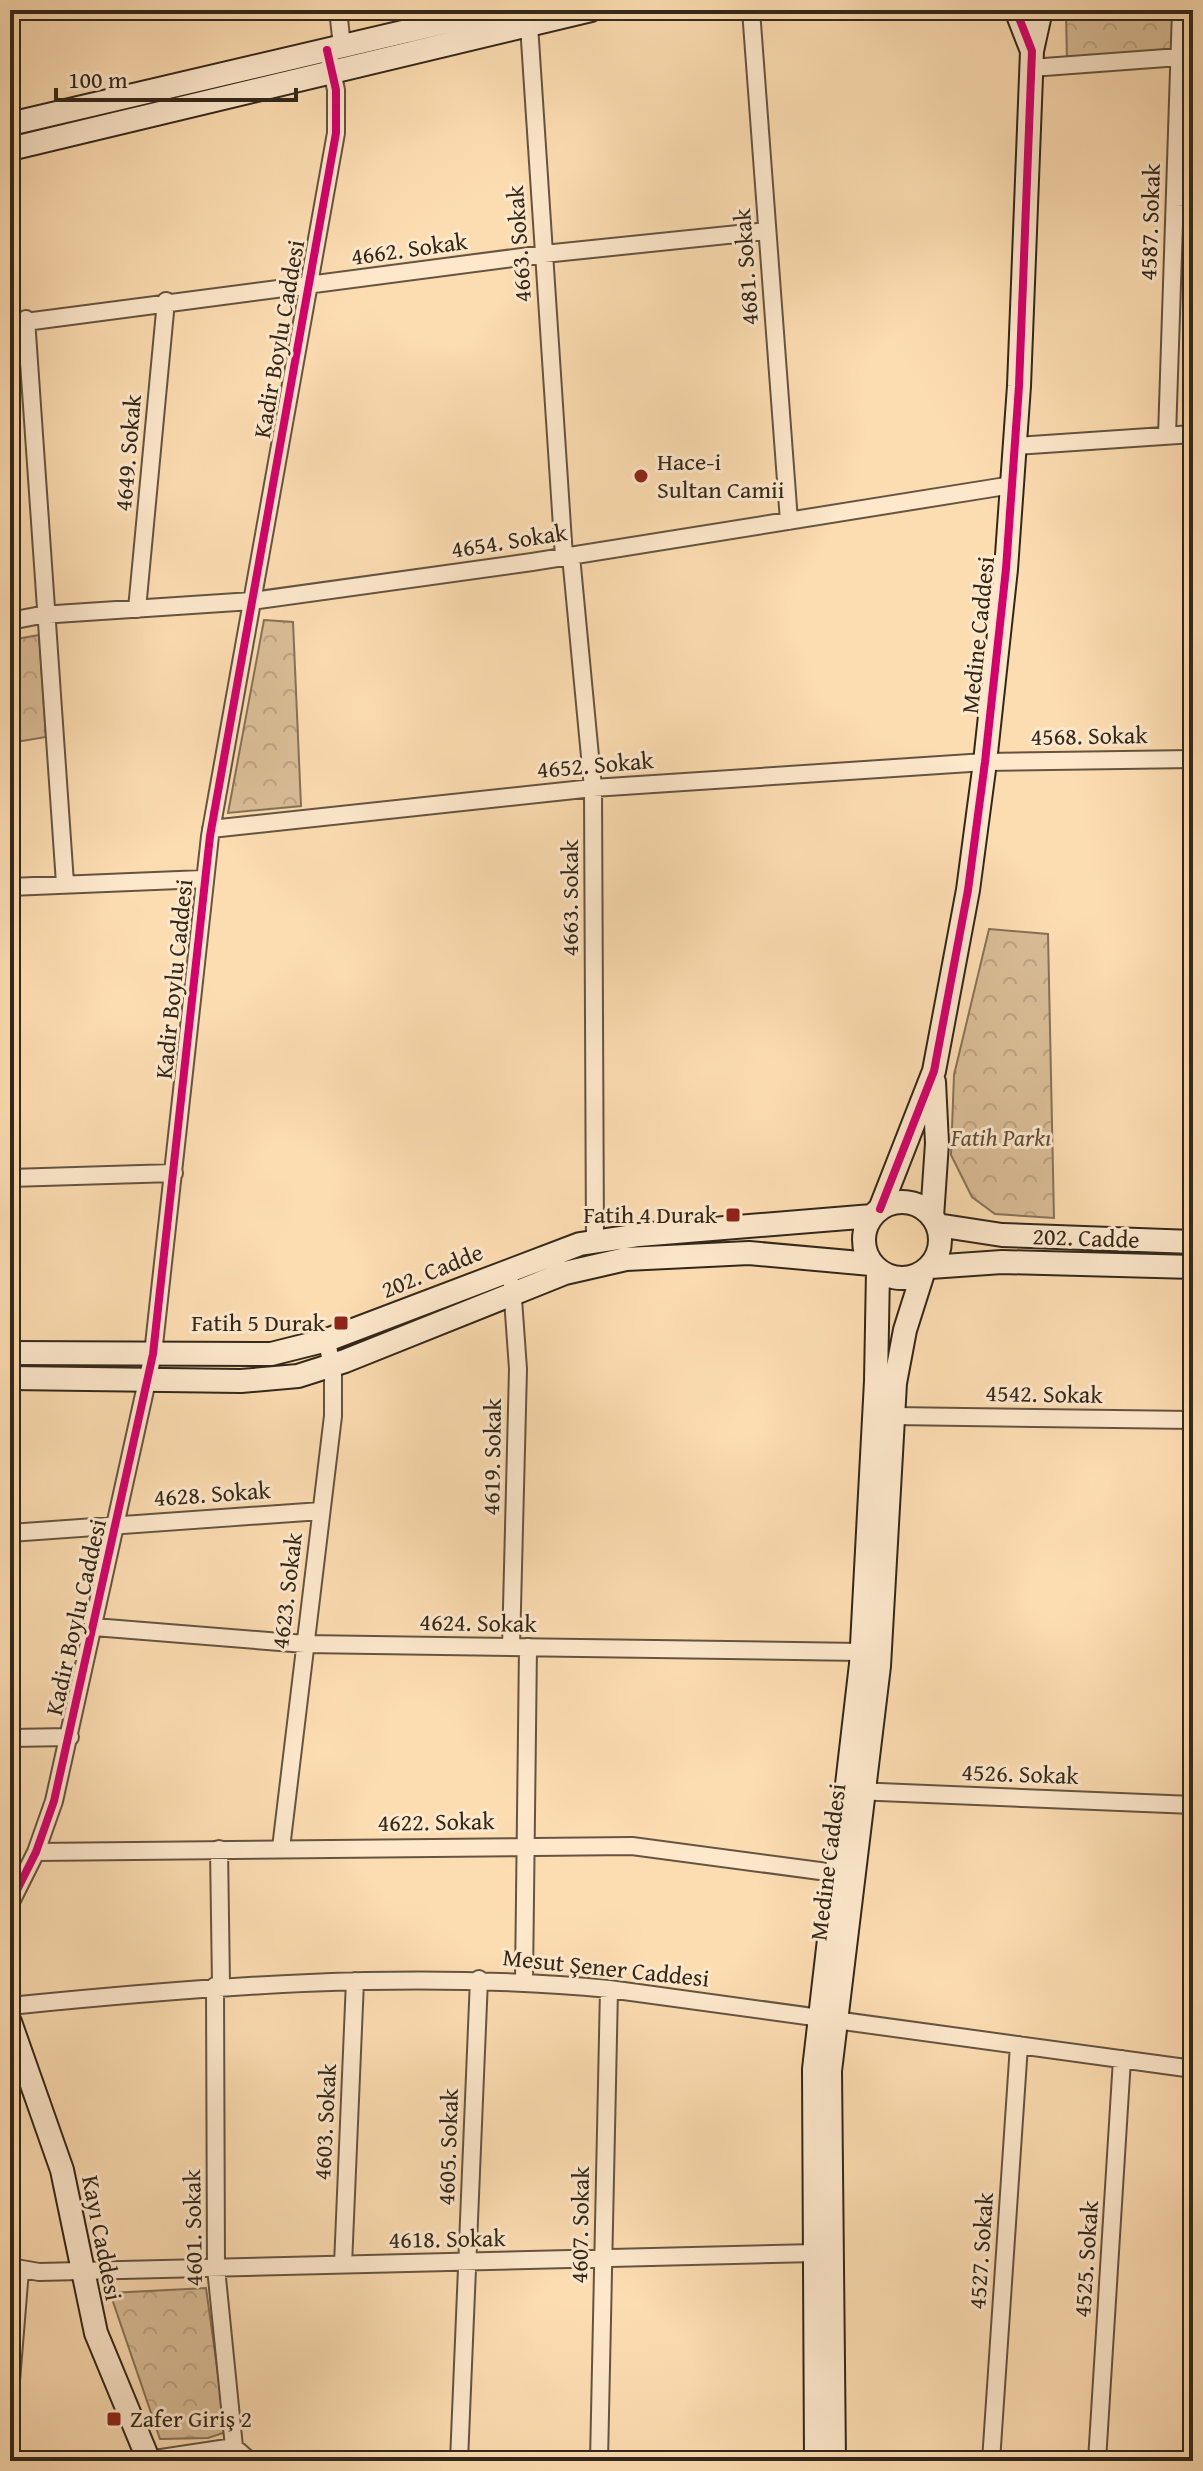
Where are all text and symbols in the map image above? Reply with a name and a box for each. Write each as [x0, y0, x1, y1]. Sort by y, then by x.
scale bar [56, 52, 296, 102]
text: 100 m [68, 62, 128, 97]
street label: 4587. Sokak [1130, 162, 1169, 281]
street label: 4663. Sokak [497, 184, 540, 304]
street label: 4681. Sokak [724, 207, 767, 327]
street label: 4662. Sokak [349, 223, 470, 274]
street label: Kadir Boylu Caddesi [244, 237, 313, 441]
street label: 4649. Sokak [105, 392, 150, 513]
place label: Hace-i Sultan Camii [657, 444, 785, 507]
marker: Hace-i Sultan Camii [632, 467, 650, 485]
street label: 4654. Sokak [448, 514, 570, 567]
street label: Medine Caddesi [952, 554, 1003, 715]
street label: 4568. Sokak [1030, 717, 1149, 754]
street label: 4652. Sokak [535, 742, 656, 787]
street label: 4663. Sokak [552, 839, 587, 957]
street label: Kadir Boylu Caddesi [146, 877, 201, 1081]
park label: Fatih Parkı [950, 1120, 1051, 1155]
place label: Fatih 4 Durak [583, 1197, 718, 1232]
marker: Fatih 4 Durak [724, 1206, 742, 1224]
street label: 202. Cadde [1032, 1218, 1140, 1257]
street label: 202. Cadde [376, 1234, 488, 1307]
place label: Fatih 5 Durak [191, 1305, 326, 1340]
marker: Fatih 5 Durak [332, 1314, 350, 1332]
street label: 4542. Sokak [985, 1375, 1104, 1412]
street label: 4619. Sokak [473, 1397, 510, 1516]
street label: 4628. Sokak [152, 1472, 272, 1515]
street label: Kadir Boylu Caddesi [36, 1515, 115, 1719]
street label: 4623. Sokak [262, 1530, 311, 1651]
street label: 4624. Sokak [419, 1604, 538, 1641]
street label: 4526. Sokak [961, 1754, 1080, 1793]
street label: Medine Caddesi [801, 1781, 855, 1943]
street label: 4622. Sokak [377, 1803, 496, 1840]
street label: Mesut Şener Caddesi [501, 1939, 711, 1996]
street label: 4603. Sokak [304, 2062, 345, 2181]
street label: 4605. Sokak [428, 2087, 467, 2206]
street label: 4607. Sokak [561, 2165, 598, 2284]
street label: 4601. Sokak [174, 2168, 211, 2287]
street label: Kayı Caddesi [73, 2172, 132, 2304]
street label: 4527. Sokak [959, 2191, 1002, 2311]
street label: 4525. Sokak [1064, 2199, 1107, 2319]
street label: 4618. Sokak [388, 2220, 507, 2257]
place label: Zafer Giriş 2 [130, 2401, 252, 2436]
marker: Zafer Giriş 2 [105, 2410, 123, 2428]

